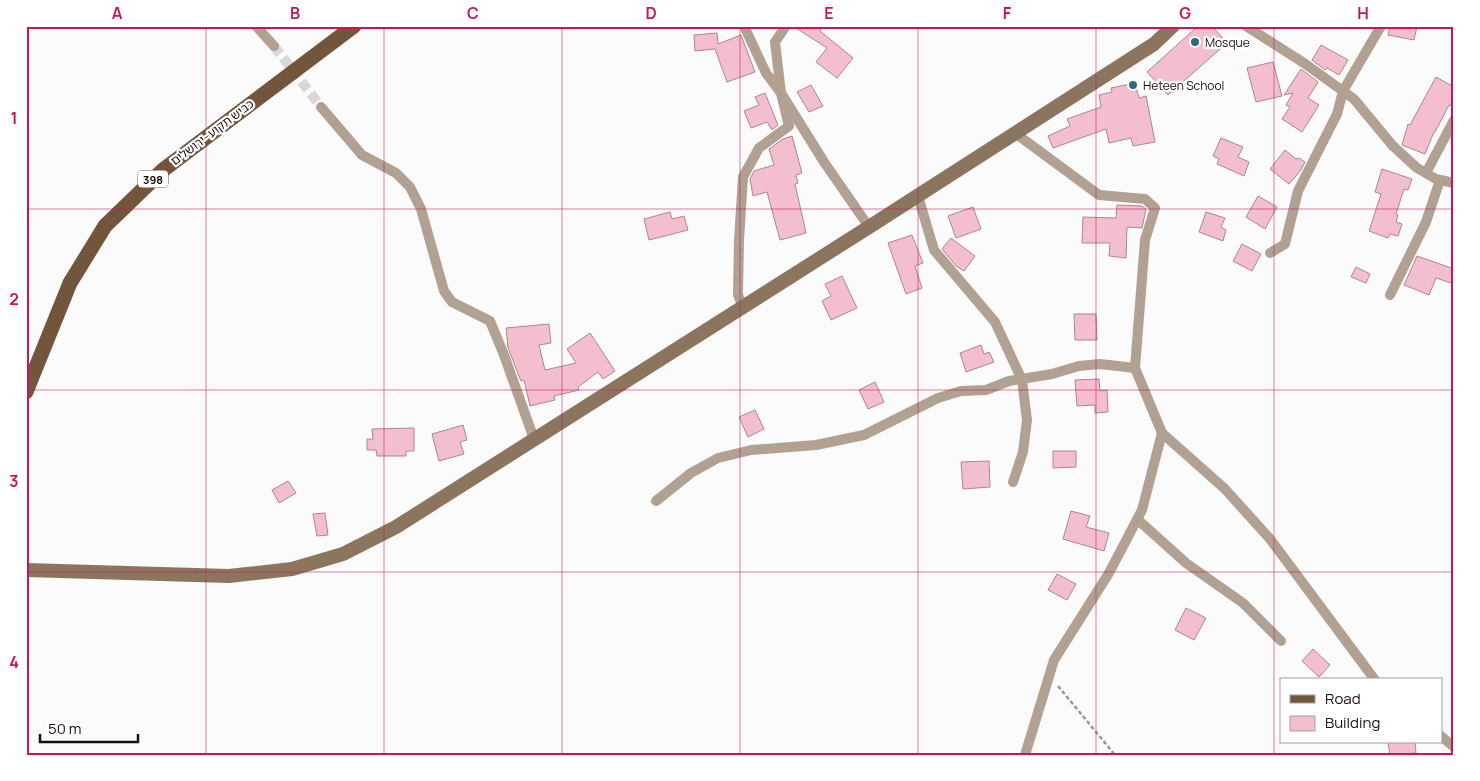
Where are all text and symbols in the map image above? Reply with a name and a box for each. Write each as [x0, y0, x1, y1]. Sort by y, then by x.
text: A [112, 2, 123, 24]
text: B [290, 2, 300, 24]
text: C [467, 2, 479, 24]
text: D [645, 2, 657, 24]
text: E [824, 2, 834, 24]
text: F [1003, 2, 1012, 24]
text: G [1179, 2, 1191, 24]
text: H [1357, 2, 1369, 24]
place label: Mosque [1205, 34, 1250, 51]
marker: Mosque [1189, 36, 1201, 48]
place label: Heteen School [1143, 77, 1224, 94]
marker: Heteen School [1127, 79, 1139, 91]
street label: כביש תקוע–ירושלים [167, 95, 257, 169]
text: 1 [10, 107, 18, 129]
road number: 398 [138, 170, 168, 188]
text: 2 [9, 288, 19, 310]
text: 3 [9, 470, 19, 492]
text: 4 [9, 651, 19, 673]
legend [1280, 678, 1442, 744]
text: Road [1325, 688, 1361, 709]
scale bar [40, 711, 138, 743]
text: Building [1325, 712, 1380, 733]
text: 50 m [48, 718, 82, 739]

